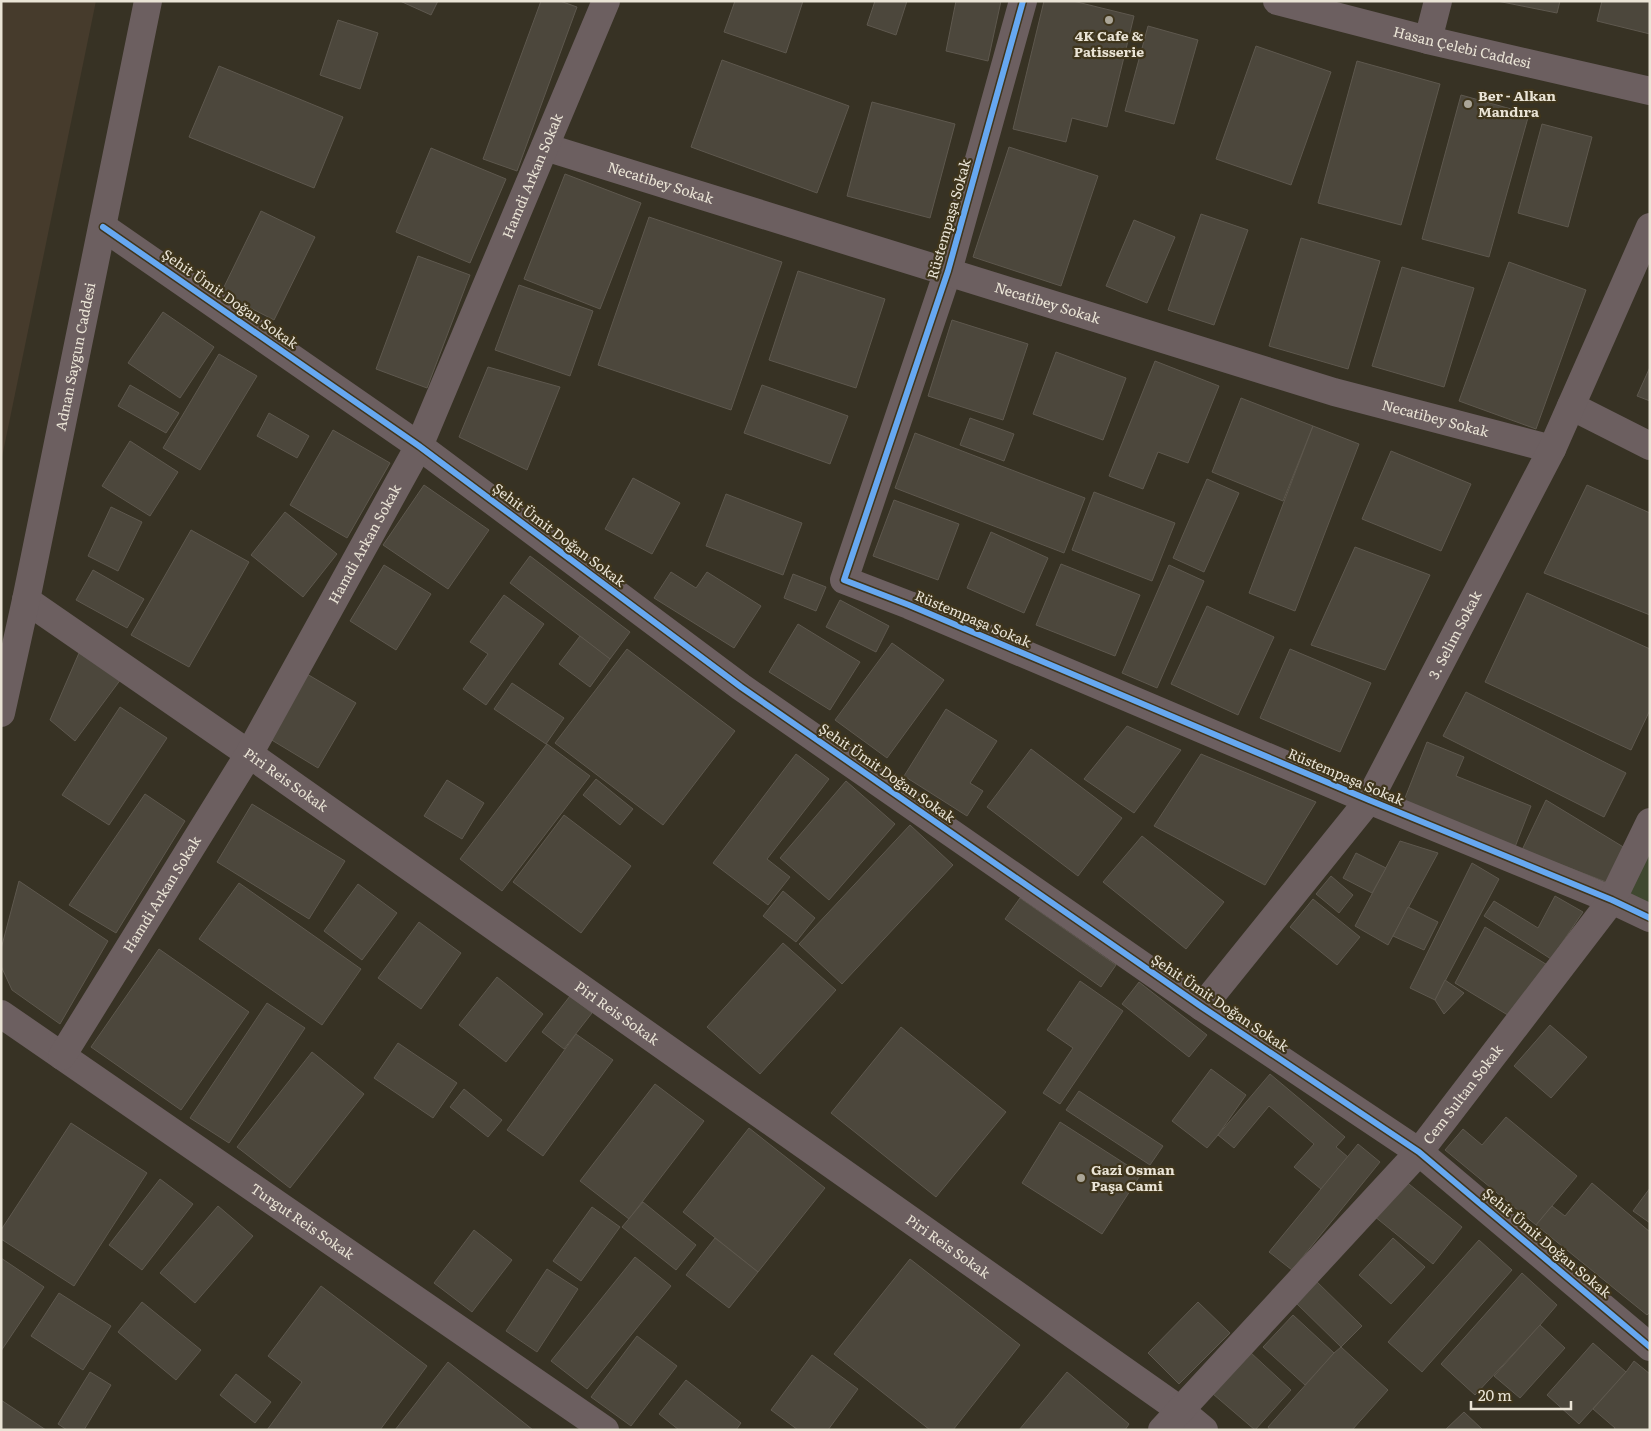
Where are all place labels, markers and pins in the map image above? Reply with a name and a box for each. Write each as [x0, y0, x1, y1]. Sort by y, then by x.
marker: 4K Cafe & Patisserie [1103, 14, 1115, 26]
place label: 4K Cafe & Patisserie [1074, 25, 1144, 61]
place label: Ber - Alkan Mandıra [1478, 85, 1556, 121]
marker: Ber - Alkan Mandıra [1462, 98, 1474, 110]
place label: Gazi Osman Paşa Cami [1091, 1159, 1175, 1195]
marker: Gazi Osman Paşa Cami [1075, 1172, 1087, 1184]

